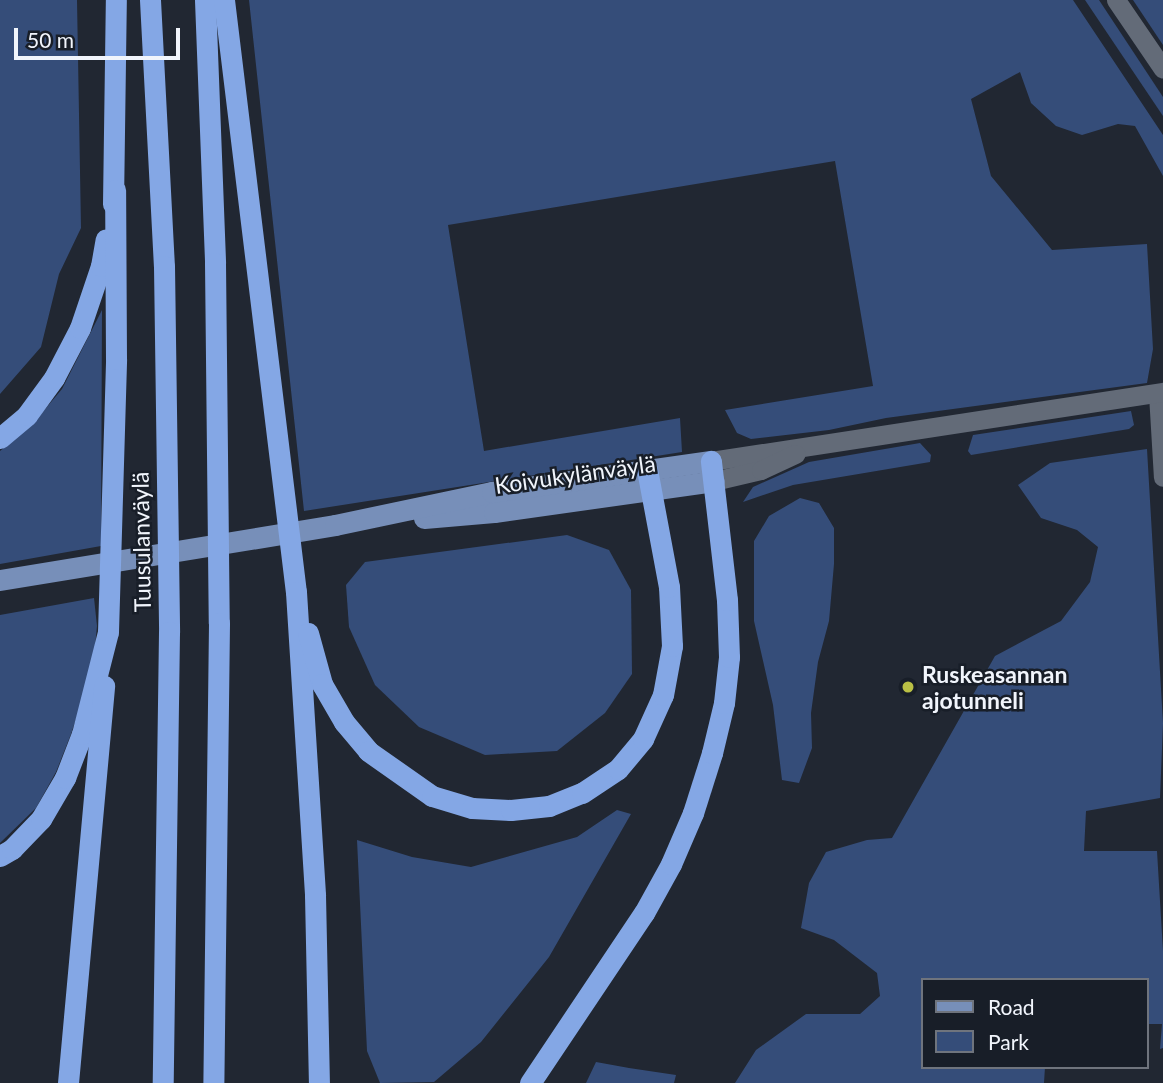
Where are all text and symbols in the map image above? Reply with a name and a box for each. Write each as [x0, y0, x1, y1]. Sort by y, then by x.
scale bar [18, 14, 184, 58]
text: 50 m [27, 27, 74, 52]
street label: Koivukylänväylä [493, 449, 657, 499]
street label: Tuusulanväylä [126, 471, 156, 613]
place label: Ruskeasannan ajotunneli [922, 660, 1067, 714]
marker: Ruskeasannan ajotunneli [900, 679, 916, 695]
legend [922, 978, 1149, 1069]
text: Road [988, 994, 1035, 1019]
text: Park [988, 1029, 1029, 1054]

